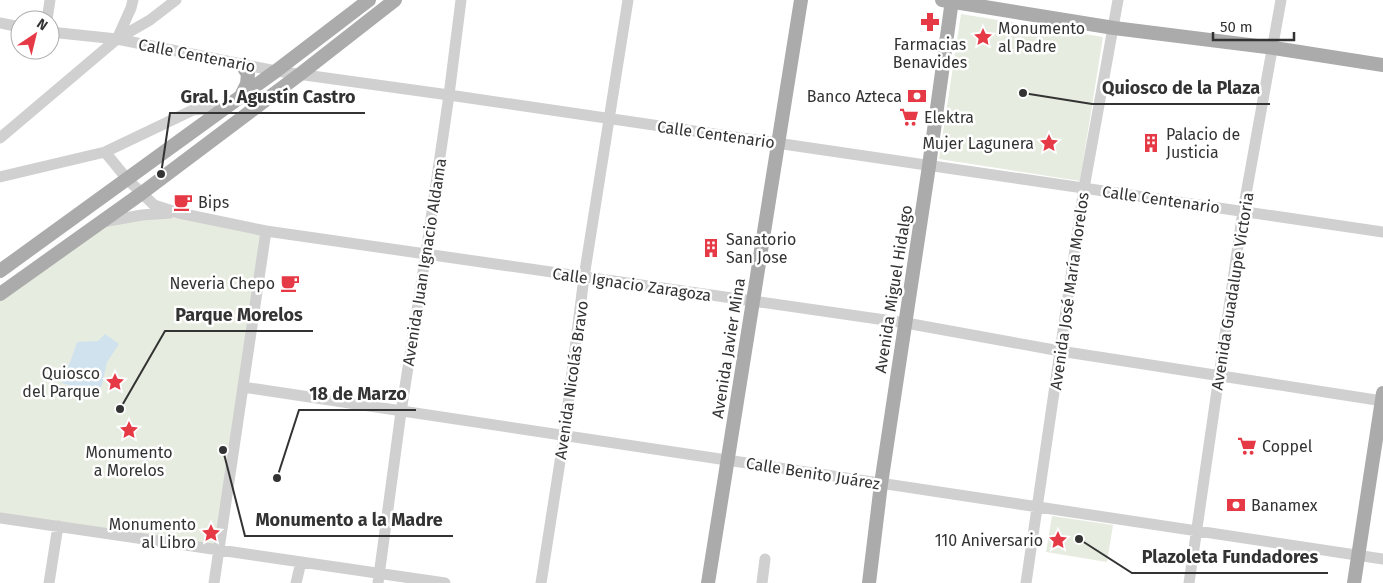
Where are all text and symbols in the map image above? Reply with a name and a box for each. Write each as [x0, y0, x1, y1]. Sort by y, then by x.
north arrow [10, 10, 60, 60]
scale bar [1213, 10, 1294, 42]
pharmacy icon: Farmacias Benavides [919, 11, 941, 33]
text: N [33, 15, 51, 34]
text: 50 m [1220, 18, 1253, 36]
place label: Monumento al Padre [998, 19, 1085, 56]
place icon: Monumento al Padre [972, 26, 994, 48]
street label: Calle Centenario [137, 35, 257, 76]
place label: Farmacias Benavides [893, 35, 967, 72]
callout: Quiosco de la Plaza [1092, 71, 1270, 104]
text: Quiosco de la Plaza [1102, 77, 1260, 99]
callout: Gral. J. Agustín Castro [170, 80, 365, 113]
bank icon: Banco Azteca [906, 85, 928, 107]
text: Gral. J. Agustín Castro [181, 86, 355, 108]
place label: Banco Azteca [807, 87, 902, 106]
supermarket icon: Elektra [898, 106, 920, 128]
place label: Elektra [924, 108, 974, 127]
street label: Calle Centenario [656, 117, 776, 152]
place label: Palacio de Justicia [1166, 125, 1240, 162]
place icon: Mujer Lagunera [1038, 132, 1060, 154]
building icon: Palacio de Justicia [1140, 132, 1162, 154]
place label: Mujer Lagunera [922, 134, 1034, 153]
street label: Avenida Juan Ignacio Aldama [399, 157, 450, 367]
street label: Calle Centenario [1101, 182, 1221, 217]
cafe icon: Bips [172, 191, 194, 213]
street label: Avenida José María Morelos [1046, 191, 1093, 391]
street label: Avenida Guadalupe Victoria [1207, 191, 1258, 391]
place label: Bips [198, 193, 229, 212]
street label: Avenida Miguel Hidalgo [871, 204, 916, 374]
place label: Sanatorio San Jose [726, 230, 796, 267]
building icon: Sanatorio San Jose [700, 237, 722, 259]
street label: Calle Ignacio Zaragoza [551, 264, 713, 305]
cafe icon: Neveria Chepo [279, 272, 301, 294]
place label: Neveria Chepo [170, 274, 275, 293]
street label: Avenida Javier Mina [708, 276, 749, 420]
callout: Parque Morelos [165, 298, 313, 331]
street label: Avenida Nicolás Bravo [551, 300, 592, 461]
text: Parque Morelos [175, 304, 303, 326]
place label: Quiosco del Parque [22, 364, 100, 401]
place icon: Quiosco del Parque [104, 371, 126, 393]
callout: 18 de Marzo [299, 377, 416, 410]
text: 18 de Marzo [309, 383, 407, 405]
place icon: Monumento a Morelos [118, 419, 140, 441]
supermarket icon: Coppel [1236, 435, 1258, 457]
place label: Coppel [1262, 437, 1313, 456]
place label: Monumento a Morelos [85, 443, 173, 480]
street label: Calle Benito Juárez [745, 454, 881, 493]
bank icon: Banamex [1225, 494, 1247, 516]
place label: Banamex [1251, 496, 1318, 515]
callout: Monumento a la Madre [245, 503, 453, 536]
text: Monumento a la Madre [255, 509, 443, 531]
place label: Monumento al Libro [109, 515, 196, 552]
place icon: Monumento al Libro [200, 522, 222, 544]
place icon: 110 Aniversario [1047, 529, 1069, 551]
place label: 110 Aniversario [935, 531, 1043, 550]
callout: Plazoleta Fundadores [1132, 540, 1328, 573]
text: Plazoleta Fundadores [1142, 546, 1319, 568]

